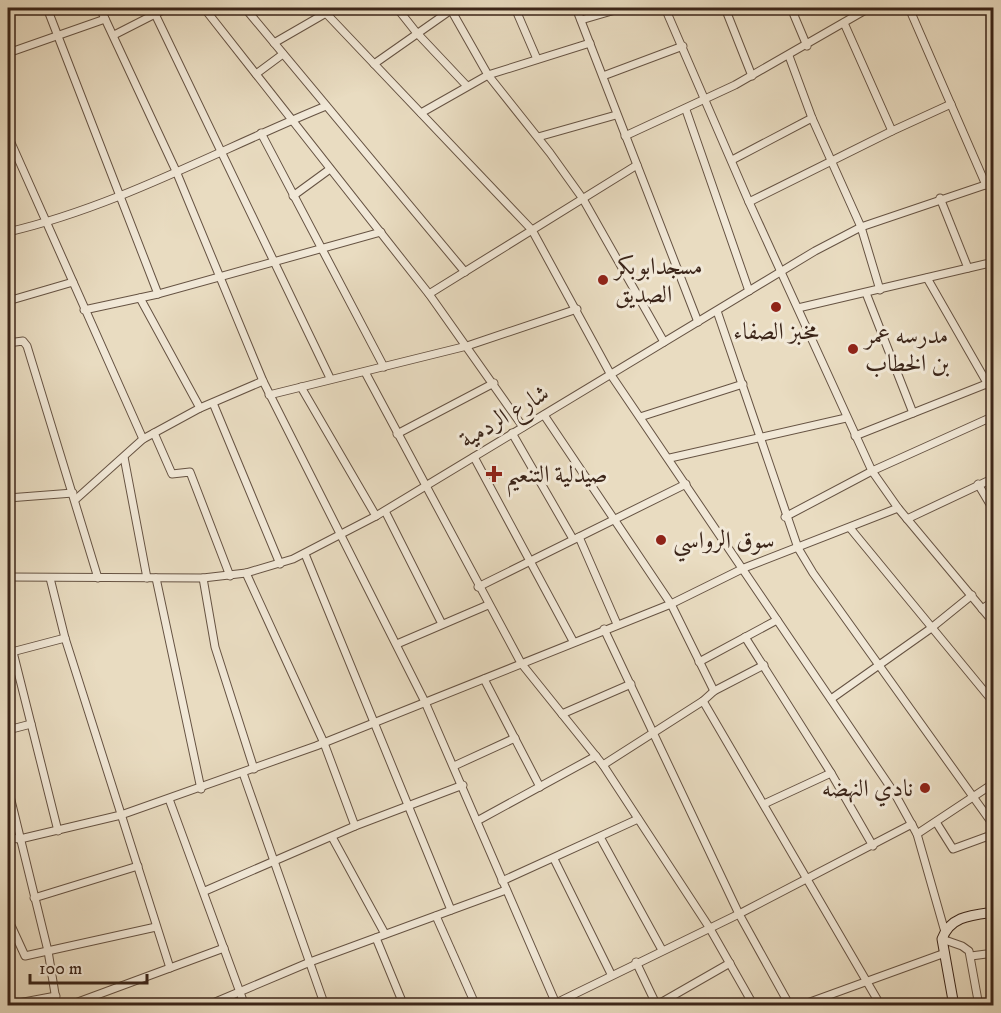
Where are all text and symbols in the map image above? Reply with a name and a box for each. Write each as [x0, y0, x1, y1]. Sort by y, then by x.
place label: مسجدابوبكر الصديق [612, 252, 703, 310]
marker: مسجدابوبكر الصديق [596, 273, 610, 287]
marker: مخبز الصفاء [769, 300, 783, 314]
place label: مخبز الصفاء [733, 317, 819, 347]
place label: مدرسه عمر بن الخطاب [862, 321, 950, 379]
marker: مدرسه عمر بن الخطاب [846, 342, 860, 356]
street label: شارع الردمية [454, 378, 557, 459]
place label: صيدلية التنعيم [506, 460, 608, 498]
marker: صيدلية التنعيم [487, 467, 501, 481]
place label: سوق الرواسي [673, 526, 775, 562]
marker: سوق الرواسي [654, 533, 668, 547]
place label: نادي النهضه [822, 774, 913, 807]
marker: نادي النهضه [918, 781, 932, 795]
scale bar [30, 947, 147, 985]
text: 100 m [39, 958, 82, 980]

